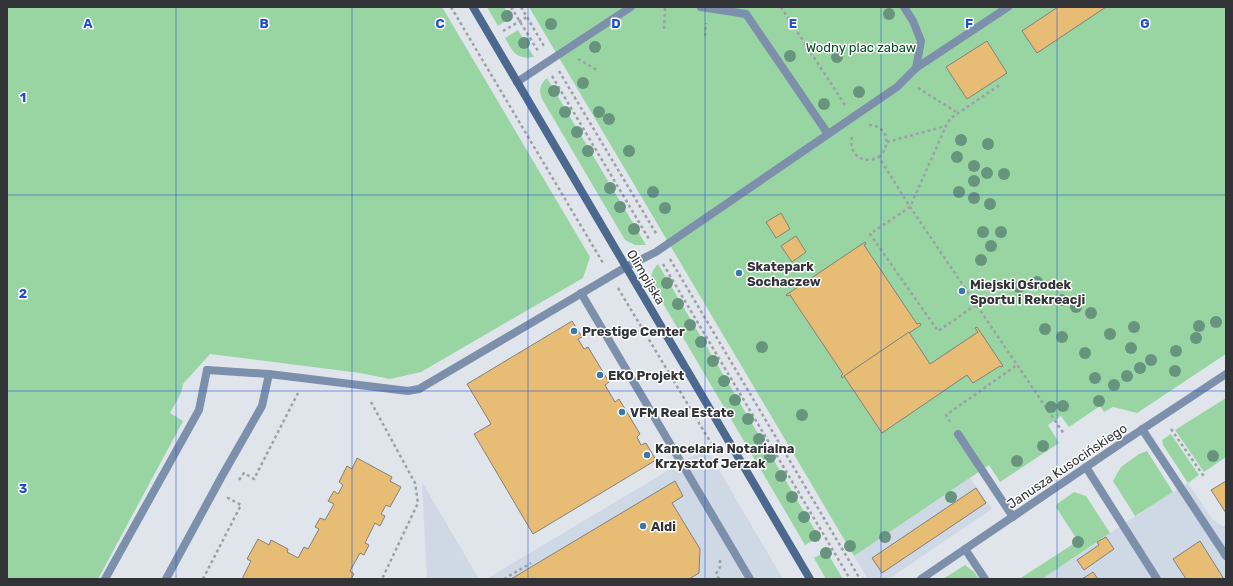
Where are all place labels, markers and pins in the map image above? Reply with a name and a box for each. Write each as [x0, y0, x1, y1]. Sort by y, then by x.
place label: Skatepark Sochaczew [747, 259, 821, 289]
marker: Skatepark Sochaczew [734, 268, 744, 278]
place label: Miejski Ośrodek Sportu i Rekreacji [970, 277, 1085, 307]
marker: Miejski Ośrodek Sportu i Rekreacji [957, 286, 967, 296]
place label: Prestige Center [582, 324, 685, 339]
marker: Prestige Center [569, 326, 579, 336]
place label: EKO Projekt [608, 368, 684, 383]
marker: EKO Projekt [595, 370, 605, 380]
place label: VFM Real Estate [630, 405, 735, 420]
marker: VFM Real Estate [617, 407, 627, 417]
place label: Kancelaria Notarialna Krzysztof Jerzak [655, 441, 794, 471]
marker: Kancelaria Notarialna Krzysztof Jerzak [642, 450, 652, 460]
place label: Aldi [651, 519, 676, 534]
marker: Aldi [638, 521, 648, 531]

